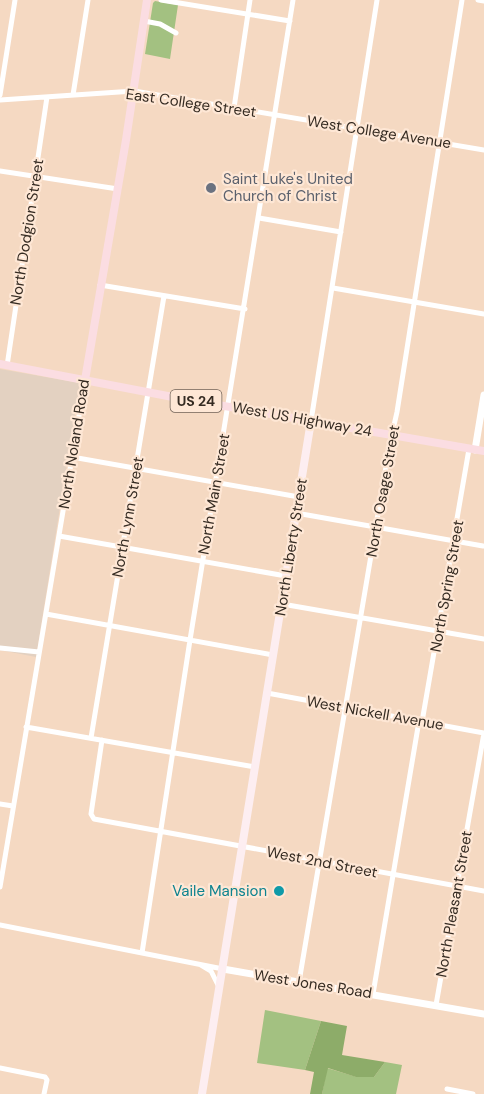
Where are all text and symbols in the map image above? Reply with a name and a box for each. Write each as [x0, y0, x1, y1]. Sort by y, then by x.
street label: East College Street [124, 84, 258, 122]
street label: West College Avenue [305, 111, 453, 153]
street label: North Dodgion Street [6, 157, 48, 307]
place label: Saint Luke's United Church of Christ [223, 169, 353, 206]
marker: Saint Luke's United Church of Christ [204, 181, 218, 195]
street label: North Noland Road [54, 378, 94, 510]
road number: US 24 [170, 390, 222, 412]
street label: West US Highway 24 [231, 397, 373, 441]
street label: North Osage Street [362, 423, 404, 559]
street label: North Main Street [193, 432, 235, 556]
street label: North Lynn Street [108, 455, 148, 579]
street label: North Liberty Street [270, 477, 312, 617]
street label: North Spring Street [426, 518, 469, 654]
street label: West Nickell Avenue [305, 691, 445, 735]
street label: North Pleasant Street [431, 829, 477, 979]
street label: West 2nd Street [265, 841, 379, 883]
place label: Vaile Mansion [172, 881, 267, 901]
marker: Vaile Mansion [272, 884, 286, 898]
street label: West Jones Road [253, 965, 373, 1003]

